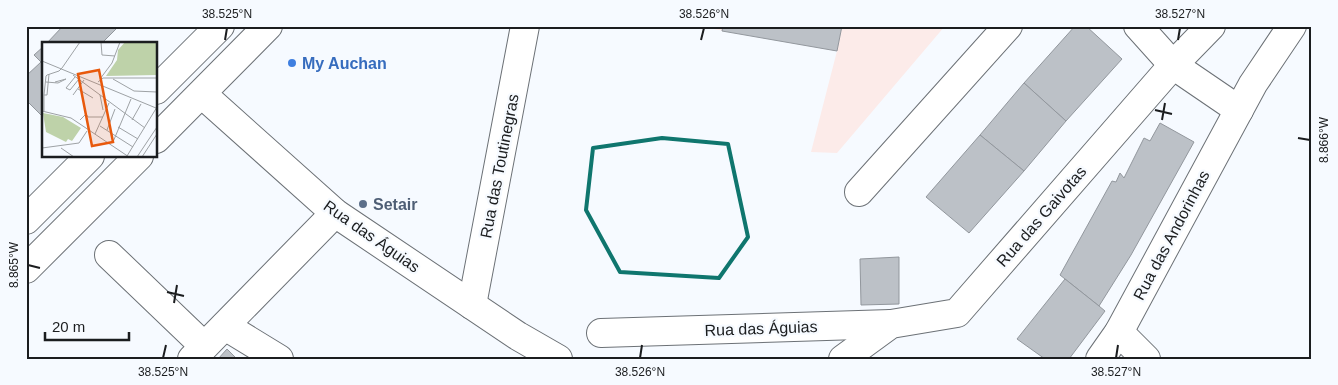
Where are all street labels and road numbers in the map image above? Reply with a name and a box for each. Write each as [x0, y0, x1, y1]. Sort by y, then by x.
street label: Rua das Toutinegras [477, 93, 522, 240]
street label: Rua das Gaivotas [993, 163, 1090, 270]
street label: Rua das Andorinhas [1130, 168, 1213, 303]
street label: Rua das Águias [321, 196, 423, 276]
street label: Rua das Águias [704, 317, 818, 339]

